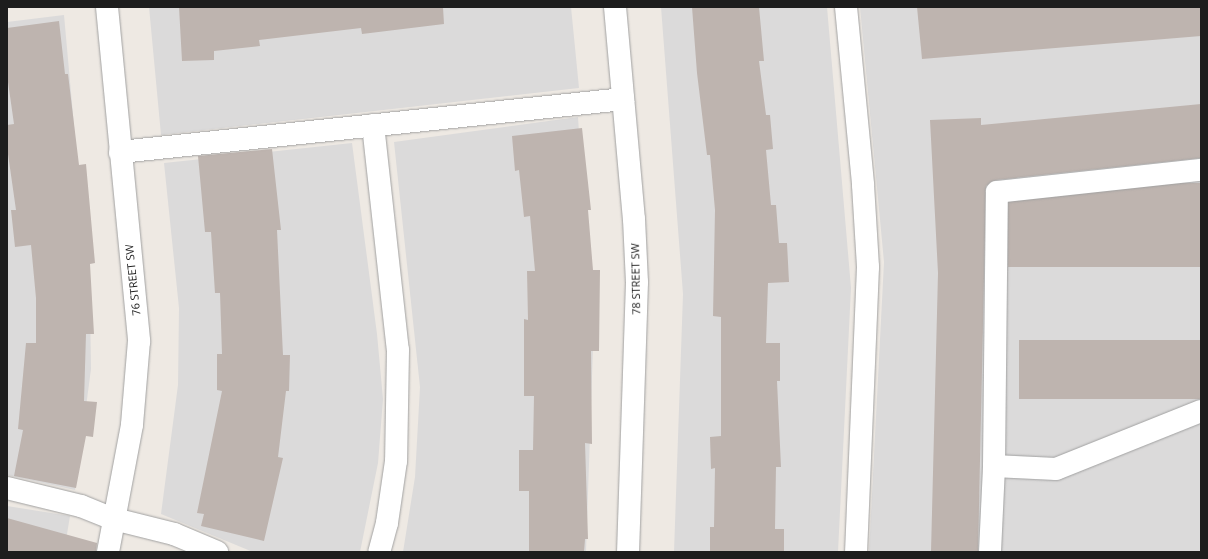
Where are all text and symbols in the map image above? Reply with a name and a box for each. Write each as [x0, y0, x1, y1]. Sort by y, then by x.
street label: 78 STREET SW [629, 243, 643, 315]
street label: 76 STREET SW [123, 244, 143, 316]

